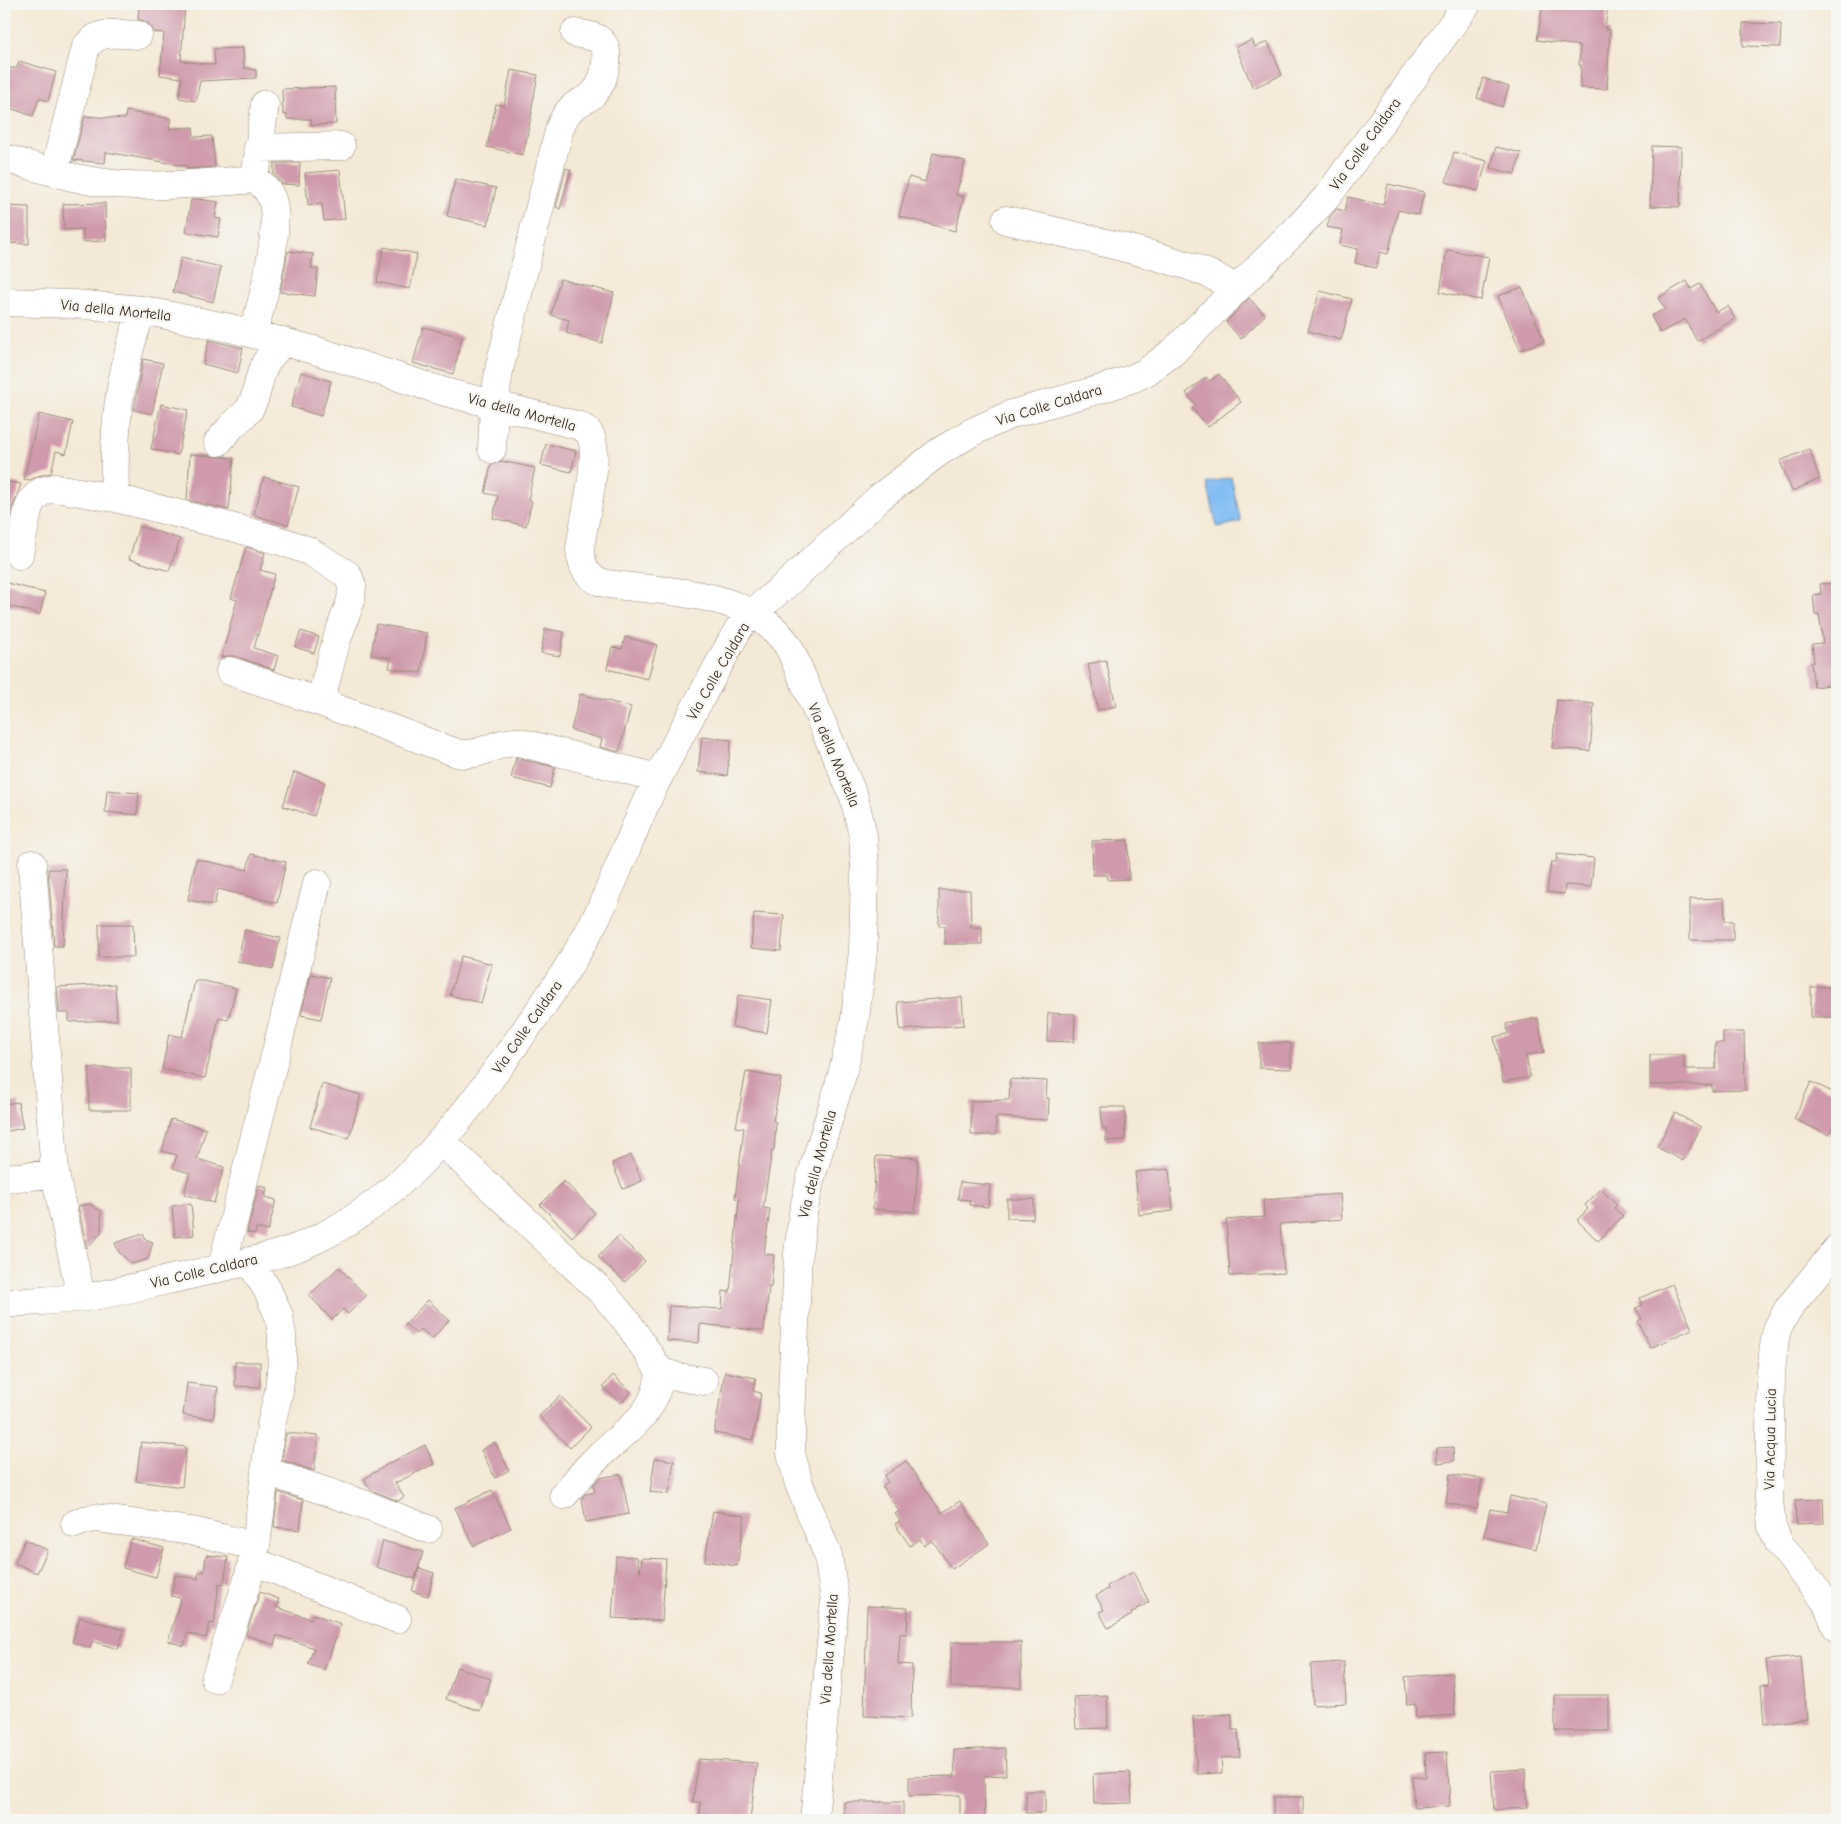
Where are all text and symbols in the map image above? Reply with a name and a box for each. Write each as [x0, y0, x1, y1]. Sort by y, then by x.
street label: Via Colle Caldara [1325, 94, 1405, 194]
street label: Via della Mortella [60, 295, 172, 325]
street label: Via Colle Caldara [994, 380, 1104, 430]
street label: Via della Mortella [466, 389, 578, 435]
street label: Via Colle Caldara [683, 619, 753, 723]
street label: Via della Mortella [804, 700, 864, 810]
street label: Via Colle Caldara [488, 977, 566, 1077]
street label: Via della Mortella [794, 1108, 840, 1220]
street label: Via Colle Caldara [148, 1250, 260, 1292]
street label: Via Acqua Lucia [1760, 1388, 1780, 1490]
street label: Via della Mortella [816, 1593, 842, 1705]

